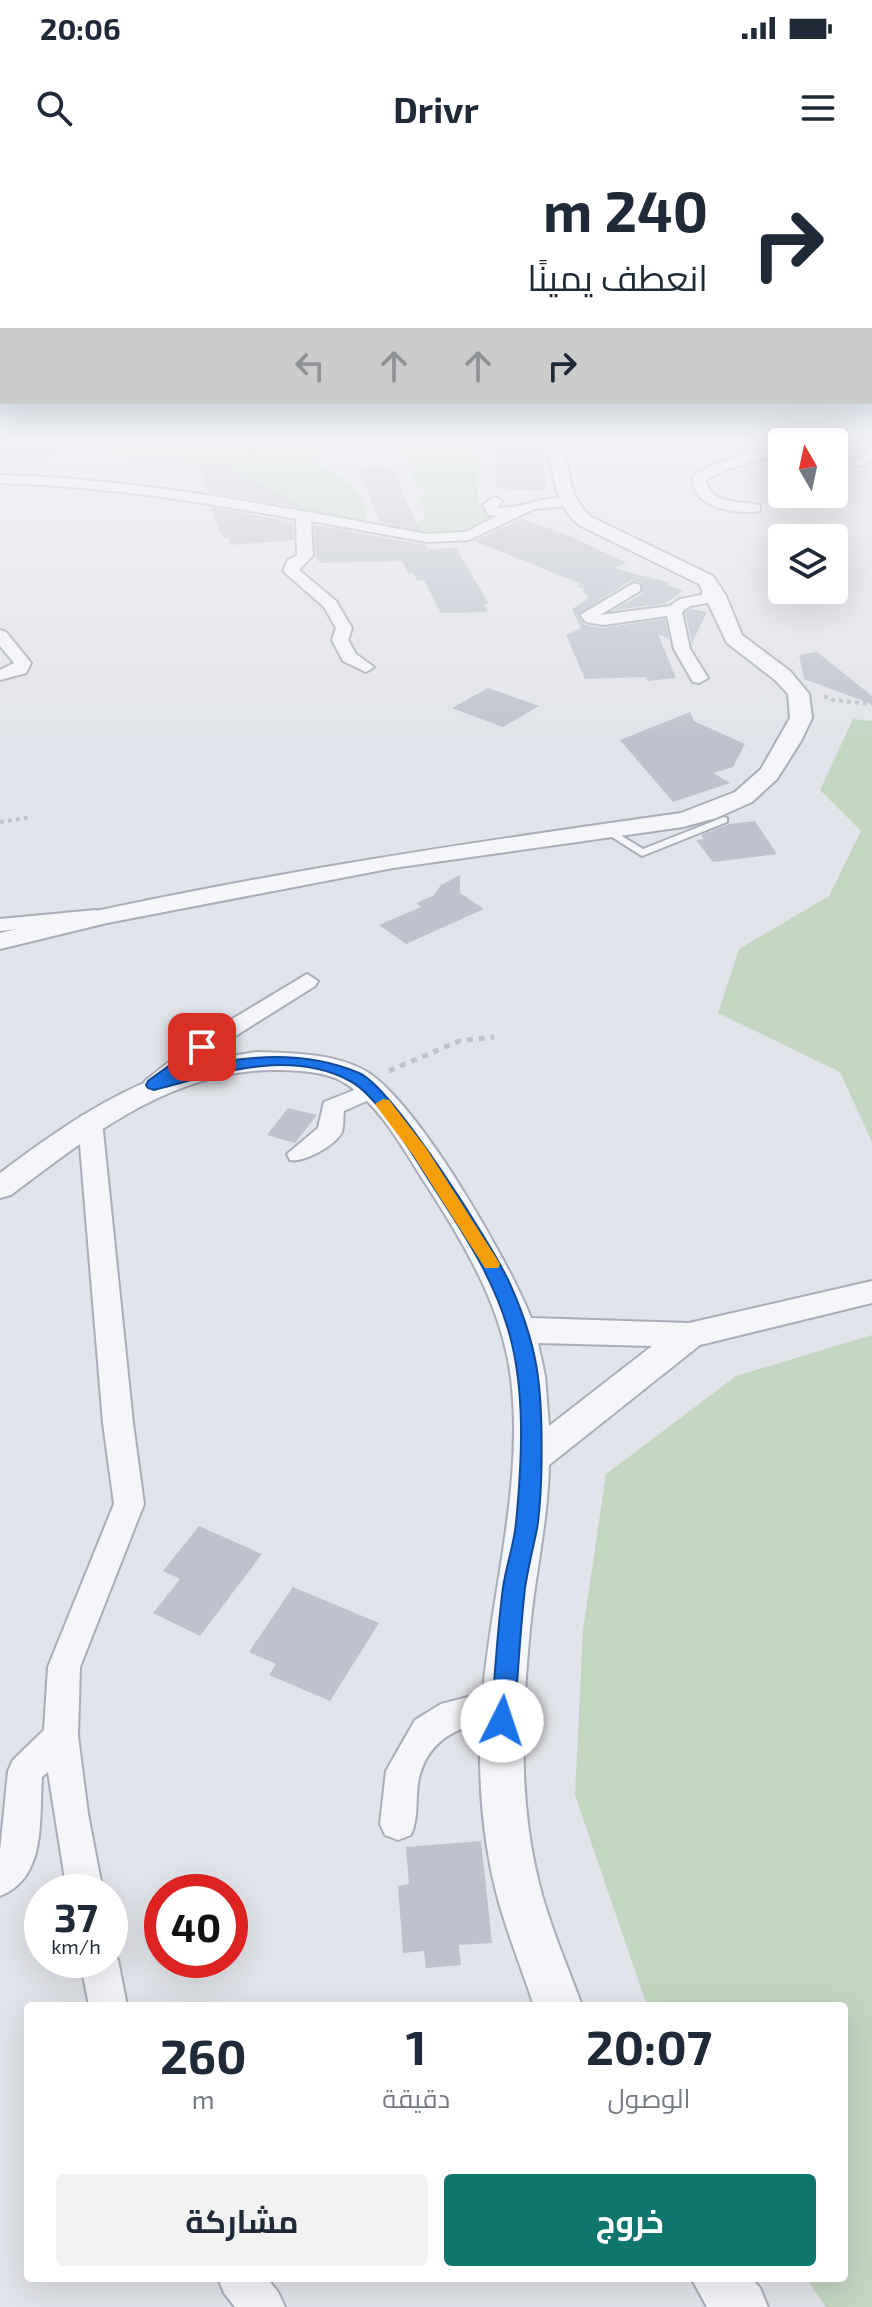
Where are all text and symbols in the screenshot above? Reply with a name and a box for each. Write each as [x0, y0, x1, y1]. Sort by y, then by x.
text: 20:06 [40, 10, 121, 46]
icon: search [32, 86, 76, 130]
icon: menu [796, 86, 840, 130]
text: Drivr [393, 87, 479, 130]
text: 240 m [543, 176, 708, 243]
icon: right [736, 192, 840, 296]
text: انعطف يمينًا [527, 255, 708, 298]
icon: left [288, 344, 332, 388]
icon: ahead [372, 344, 416, 388]
icon: ahead [456, 344, 500, 388]
icon: right [540, 344, 584, 388]
north arrow [768, 428, 848, 508]
map controls [768, 428, 848, 604]
button: layers [768, 524, 848, 604]
pin [168, 1013, 236, 1081]
icon: arrive [180, 1025, 224, 1069]
position arrow [460, 1679, 544, 1763]
speed limit sign: 40 [144, 1874, 248, 1978]
text: 37 [54, 1892, 98, 1940]
text: km/h [51, 1934, 101, 1958]
text: 1 [406, 2017, 427, 2075]
text: 20:07 [586, 2017, 712, 2075]
text: 260 [160, 2026, 246, 2084]
text: دقيقة [382, 2082, 450, 2113]
text: الوصول [608, 2082, 690, 2113]
text: m [192, 2083, 215, 2114]
button: مشاركة [56, 2174, 428, 2266]
button: خروج [444, 2174, 816, 2266]

